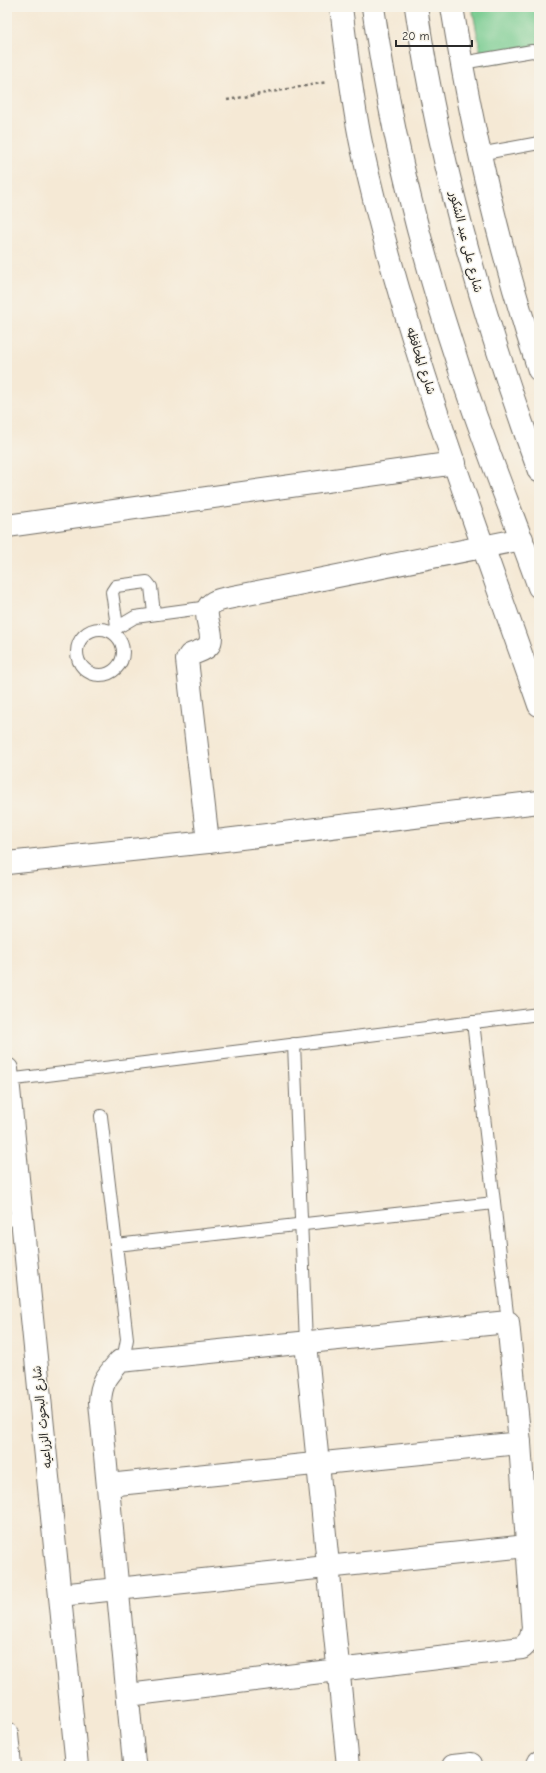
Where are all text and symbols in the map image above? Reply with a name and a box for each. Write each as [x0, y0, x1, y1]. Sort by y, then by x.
scale bar [396, 22, 472, 48]
text: 20 m [402, 29, 430, 43]
street label: شارع على عبد الشكور [445, 189, 485, 294]
street label: شارع المحافظه [402, 326, 438, 397]
street label: شارع البحوث الزراعيه [30, 1365, 56, 1469]

